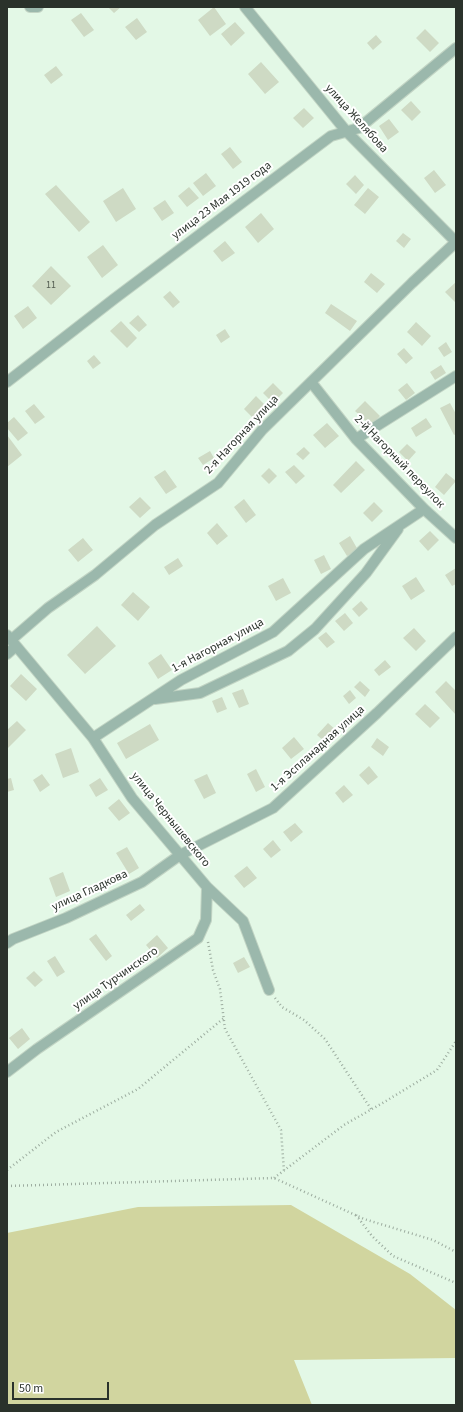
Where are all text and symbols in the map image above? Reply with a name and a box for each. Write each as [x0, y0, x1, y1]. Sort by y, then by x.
street label: улица Желябова [321, 82, 391, 156]
street label: улица 23 Мая 1919 года [169, 159, 275, 243]
house number: 11 [46, 280, 56, 292]
street label: 2-я Нагорная улица [202, 393, 282, 477]
street label: 2-й Нагорный переулок [351, 412, 447, 512]
street label: 1-я Нагорная улица [169, 616, 267, 676]
street label: 1-я Эспланадная улица [268, 703, 368, 795]
street label: улица Чернышевского [127, 770, 213, 870]
street label: улица Гладкова [50, 867, 130, 915]
street label: улица Турчинского [71, 944, 161, 1014]
scale bar [14, 1374, 111, 1400]
text: 50 m [19, 1380, 43, 1397]

